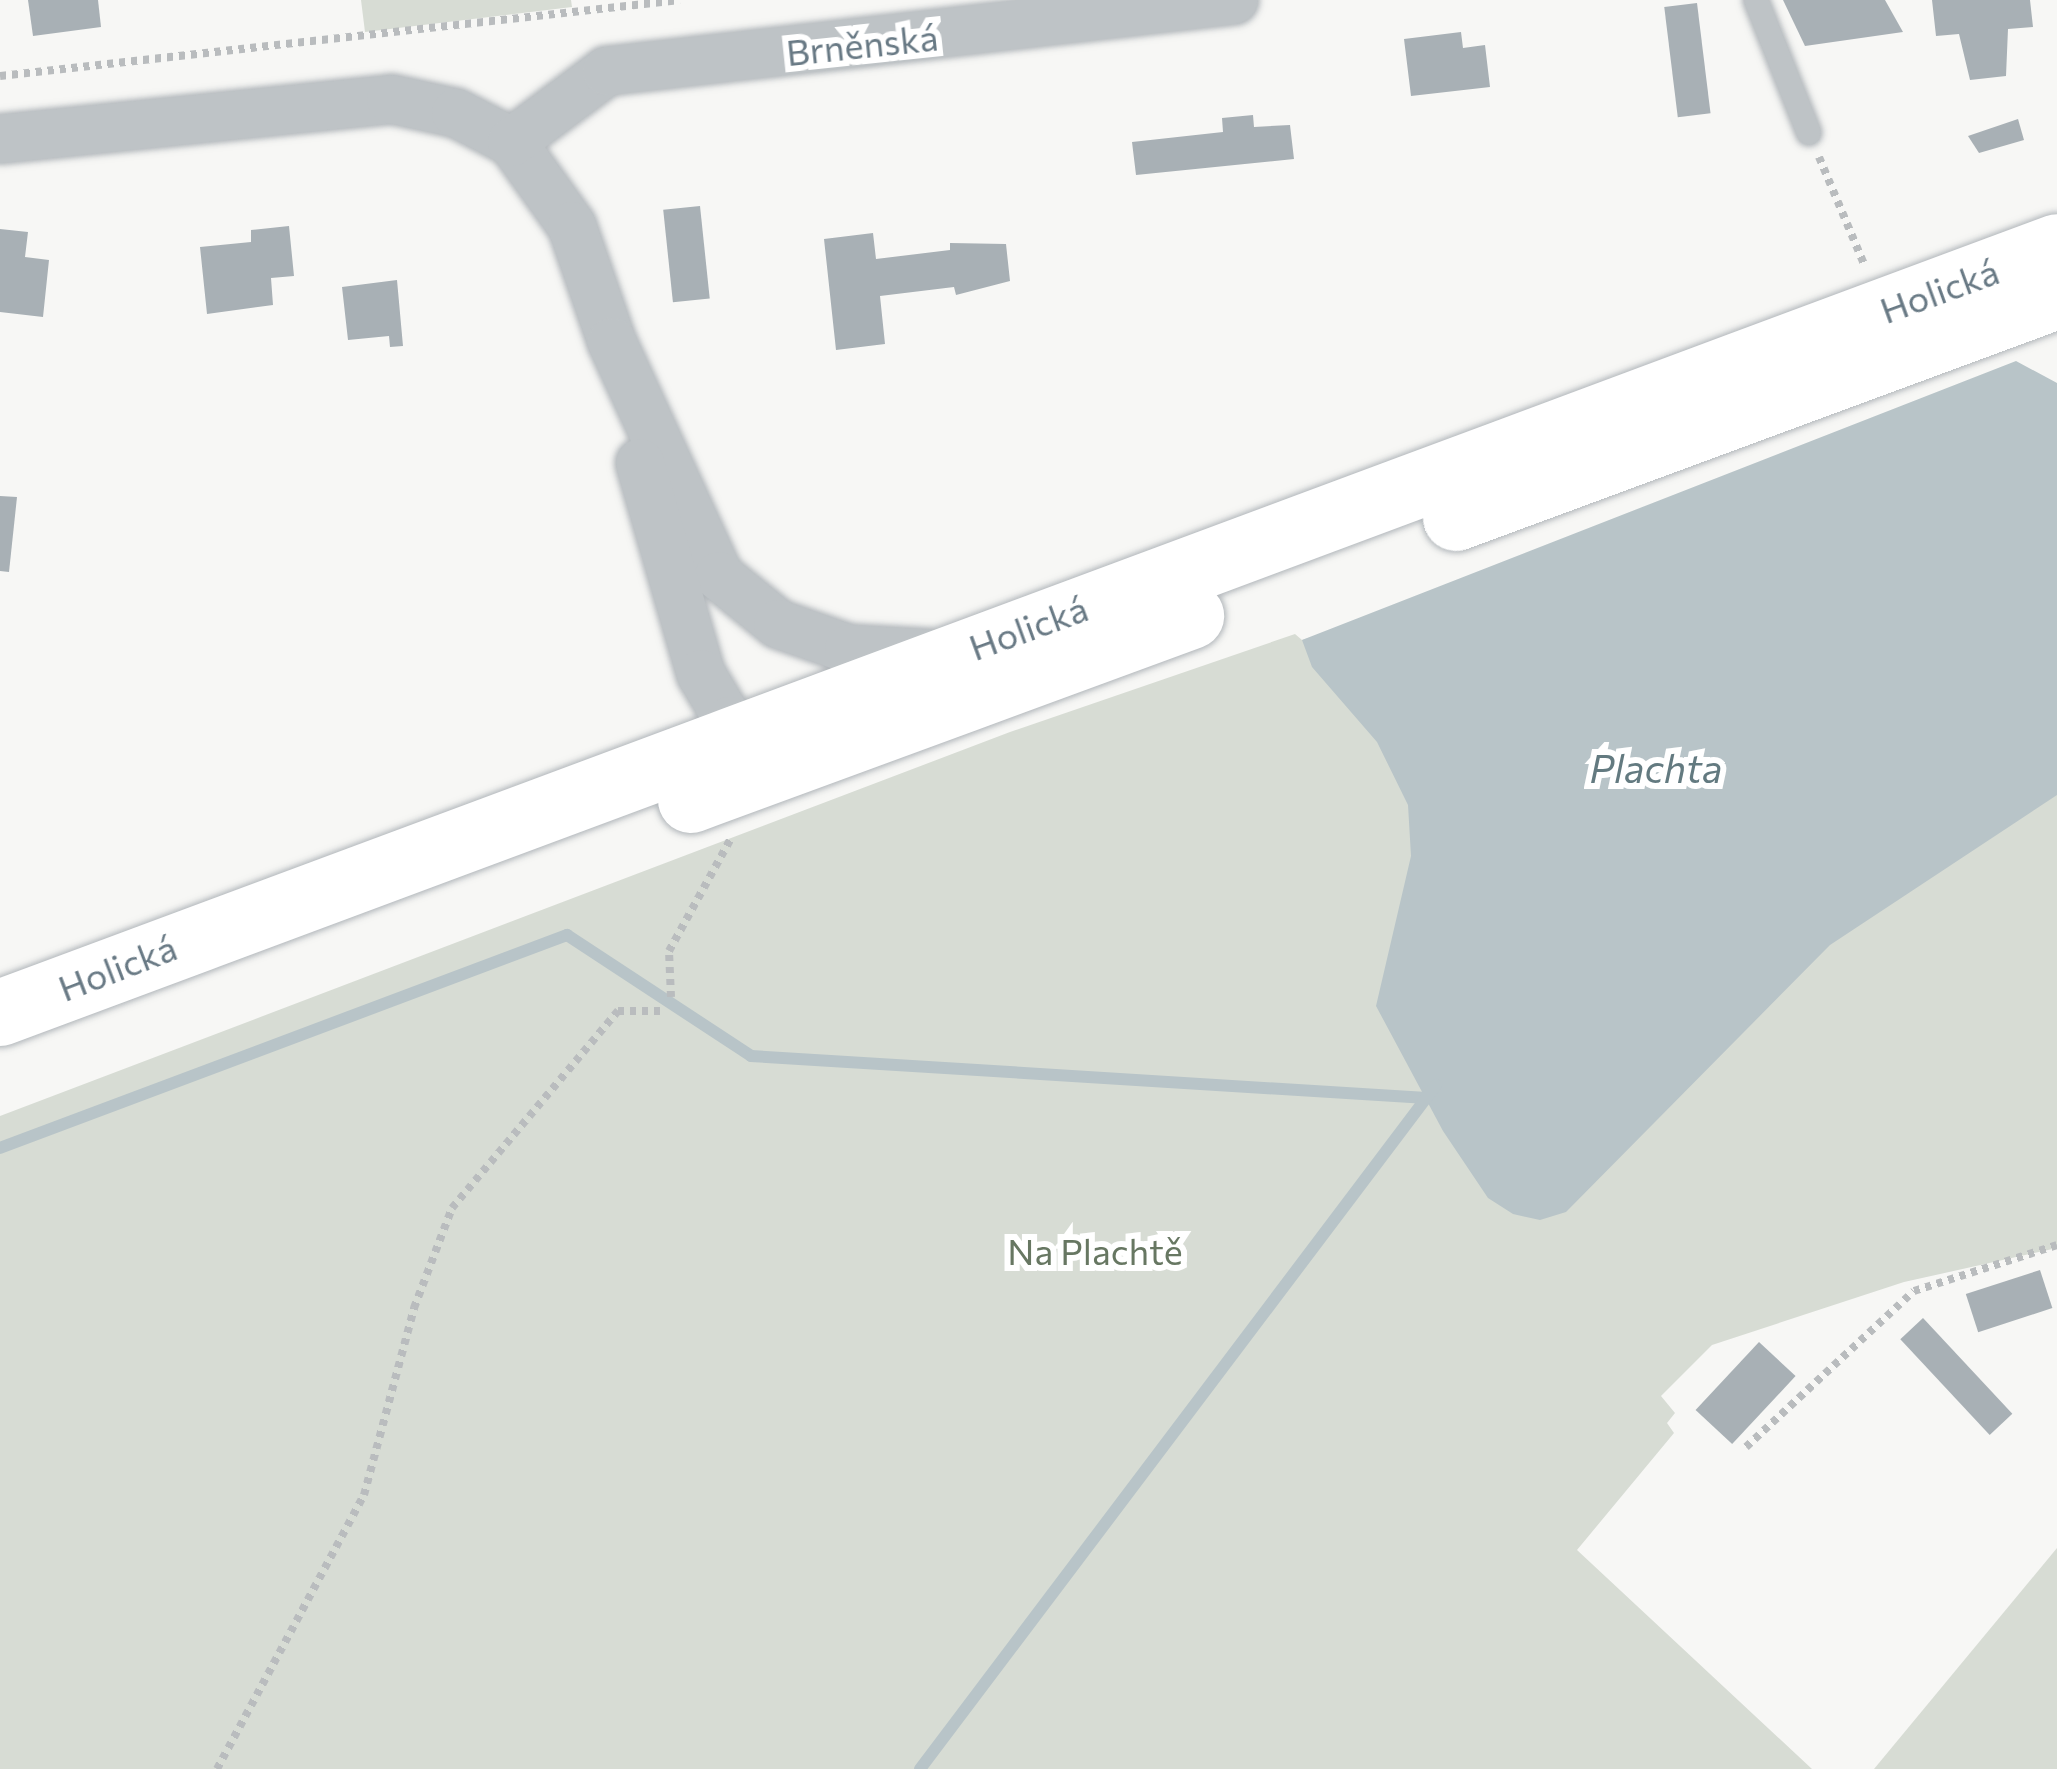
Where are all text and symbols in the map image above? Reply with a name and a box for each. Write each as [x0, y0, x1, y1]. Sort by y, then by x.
street label: Brněnská [784, 15, 940, 73]
street label: Holická [1874, 249, 2004, 331]
street label: Holická [963, 586, 1093, 668]
water label: Plachta [1590, 744, 1722, 790]
street label: Holická [52, 925, 182, 1009]
park label: Na Plachtě [1007, 1229, 1183, 1273]

